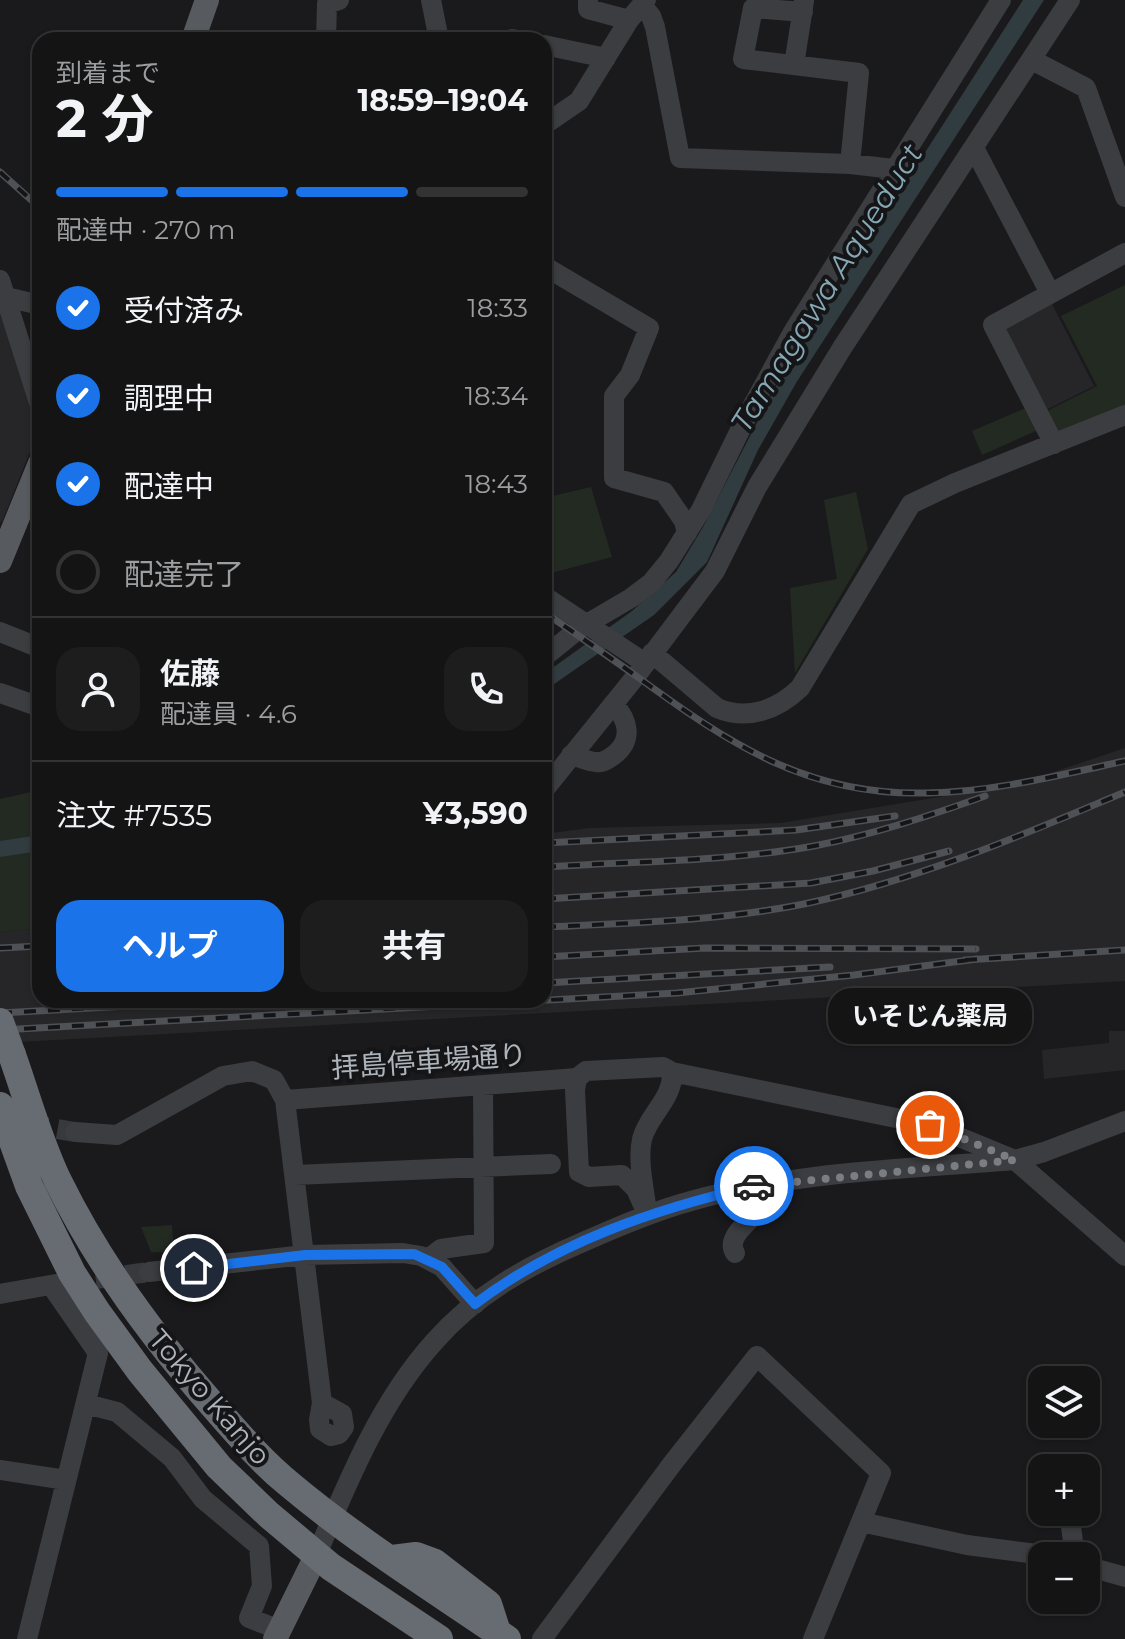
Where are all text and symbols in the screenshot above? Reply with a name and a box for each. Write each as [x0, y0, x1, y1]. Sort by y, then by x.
text: 到着まで [56, 57, 160, 89]
text: 18:59–19:04 [357, 82, 528, 119]
text: 2 分 [56, 87, 153, 150]
water label: Tamagawa Aqueduct [723, 137, 930, 439]
text: 配達中 · 270 m [56, 214, 235, 246]
icon: check [56, 286, 100, 330]
text: 受付済み [124, 292, 244, 329]
text: 18:33 [467, 292, 528, 324]
icon: check [56, 374, 100, 418]
text: 調理中 [124, 380, 214, 417]
text: 18:34 [465, 380, 528, 412]
icon: check [56, 462, 100, 506]
text: 配達中 [124, 468, 214, 505]
text: 18:43 [465, 468, 528, 500]
text: 配達完了 [124, 556, 244, 593]
button: person [56, 647, 140, 731]
button: phone [444, 647, 528, 731]
text: 佐藤 [160, 655, 220, 692]
text: 配達員 · 4.6 [160, 698, 297, 730]
text: ¥3,590 [423, 795, 528, 832]
text: 注文 #7535 [56, 797, 212, 834]
button: ヘルプ [56, 900, 284, 992]
button: 共有 [300, 900, 528, 992]
callout: いそじん薬局 [828, 989, 1032, 1045]
text: いそじん薬局 [852, 1000, 1008, 1032]
street label: 拝島停車場通り [330, 1037, 528, 1085]
pin [896, 1091, 964, 1159]
icon: bag [908, 1103, 952, 1147]
courier [714, 1146, 794, 1226]
icon: car [732, 1164, 776, 1208]
pin [160, 1234, 228, 1302]
icon: home [172, 1246, 216, 1290]
street label: Tokyo Kanjo [142, 1322, 278, 1472]
map controls [1028, 1366, 1100, 1614]
button: layers [1028, 1366, 1100, 1438]
button: + [1028, 1454, 1100, 1526]
button: − [1028, 1542, 1100, 1614]

